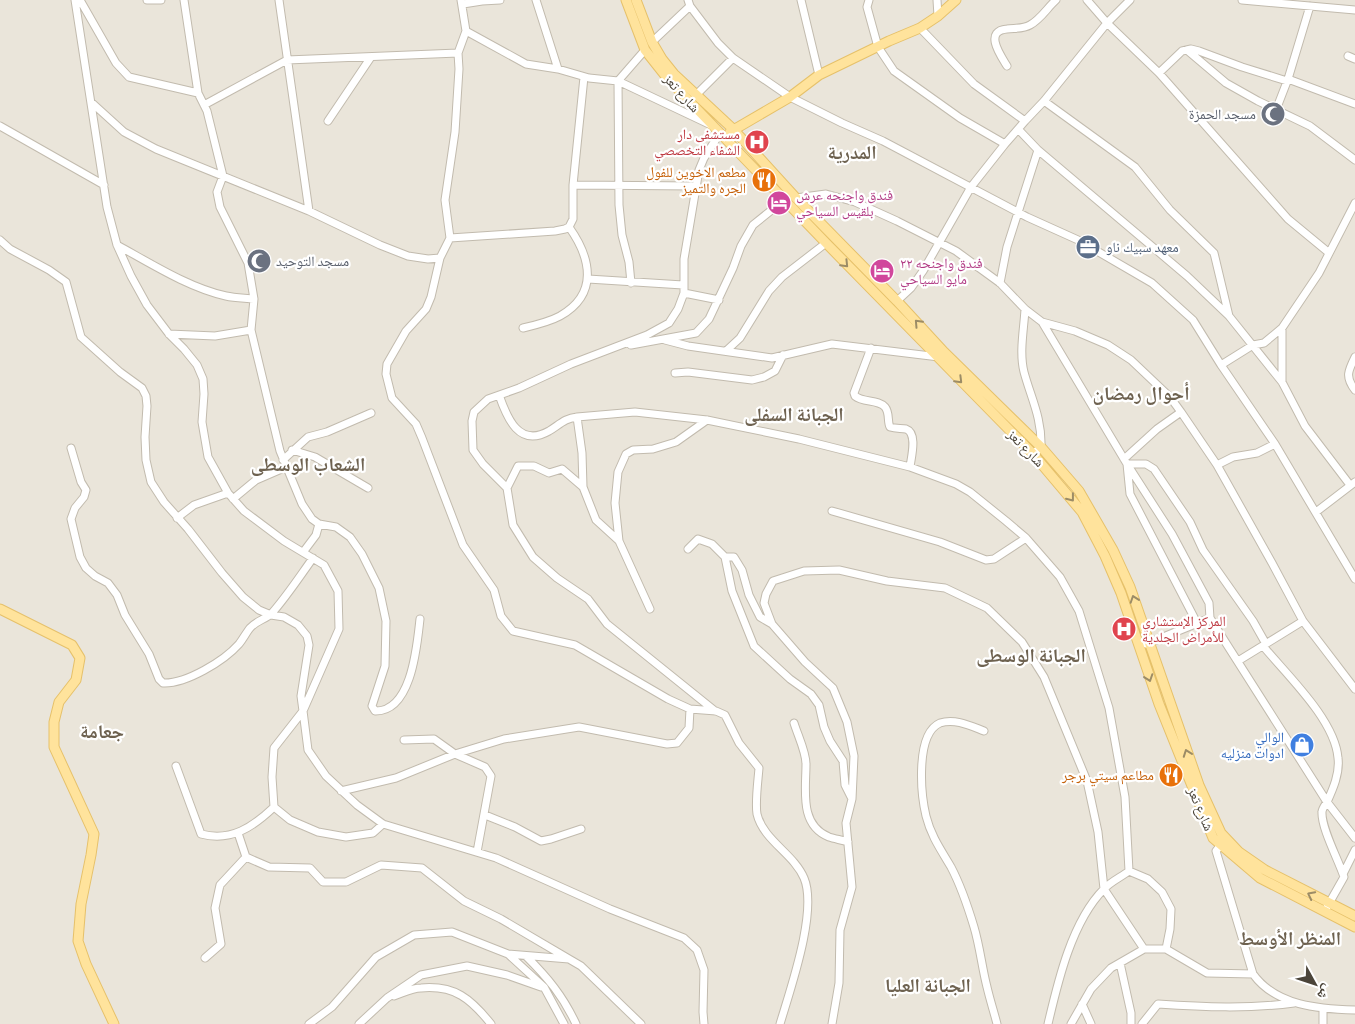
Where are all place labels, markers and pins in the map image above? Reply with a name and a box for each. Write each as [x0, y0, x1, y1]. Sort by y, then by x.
mosque icon: مسجد الحمزة [1260, 101, 1286, 127]
place label: مسجد الحمزة [1189, 105, 1256, 123]
place label: مستشفى دار الشفاء التخصصي [654, 125, 740, 162]
hospital icon: مستشفى دار الشفاء التخصصي [744, 129, 770, 155]
place label: مطعم الاخوين للفول الجره والتميز [646, 163, 746, 197]
restaurant icon: مطعم الاخوين للفول الجره والتميز [751, 167, 777, 193]
place label: فندق واجنحه عرش بلقيس السياحي [796, 186, 893, 223]
hotel icon: فندق واجنحه عرش بلقيس السياحي [766, 190, 792, 216]
office icon: معهد سبيك ناو [1075, 234, 1101, 260]
place label: معهد سبيك ناو [1106, 238, 1179, 256]
mosque icon: مسجد التوحيد [246, 248, 272, 274]
place label: مسجد التوحيد [276, 252, 349, 270]
place label: فندق واجنحه ٢٢ مايو السياحي [900, 254, 983, 291]
hotel icon: فندق واجنحه ٢٢ مايو السياحي [869, 258, 895, 284]
place label: المركز الإستشاري للأمراض الجلدية [1142, 612, 1226, 646]
hospital icon: المركز الإستشاري للأمراض الجلدية [1111, 616, 1137, 642]
place label: الوالي ادوات منزليه [1221, 728, 1284, 762]
shop icon: الوالي ادوات منزليه [1289, 732, 1315, 758]
restaurant icon: مطاعم سيتي برجر [1158, 762, 1184, 788]
place label: مطاعم سيتي برجر [1061, 766, 1154, 787]

